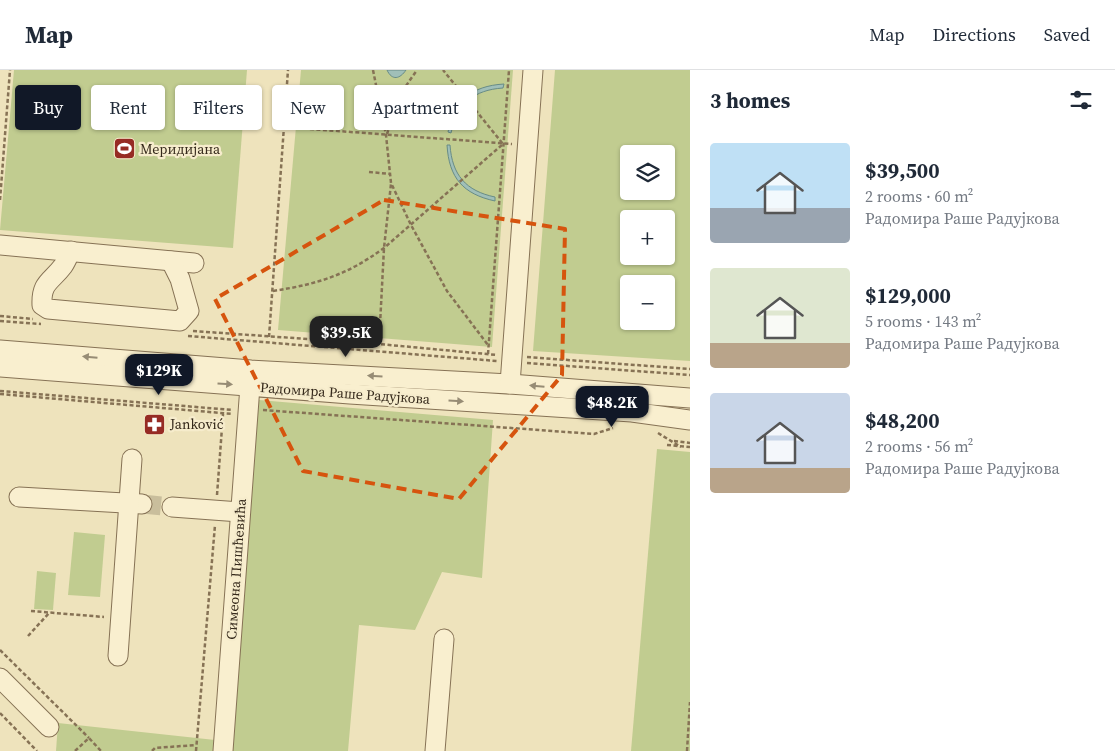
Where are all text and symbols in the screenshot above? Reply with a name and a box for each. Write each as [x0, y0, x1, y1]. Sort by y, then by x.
text: Map [25, 18, 73, 51]
text: Map [869, 22, 905, 47]
text: Directions [933, 22, 1016, 47]
text: Saved [1044, 22, 1090, 47]
chip: Buy [15, 85, 81, 130]
chip: Rent [91, 85, 165, 130]
chip: Filters [175, 85, 262, 130]
chip: New [272, 85, 344, 130]
chip: Apartment [354, 85, 477, 130]
text: 3 homes [710, 86, 790, 115]
icon: filters [1067, 86, 1095, 114]
sports icon: Меридијана [112, 137, 136, 161]
place label: Меридијана [140, 139, 221, 159]
map controls [620, 145, 675, 330]
button: layers [620, 145, 675, 200]
text: $39,500 [865, 156, 940, 185]
icon: home [750, 163, 810, 223]
text: 2 rooms · 60 m² [865, 185, 973, 207]
text: Радомира Раше Радујкова [865, 207, 1060, 229]
button: + [620, 210, 675, 265]
button: − [620, 275, 675, 330]
text: $129,000 [865, 281, 951, 310]
icon: home [750, 288, 810, 348]
text: 5 rooms · 143 m² [865, 310, 981, 332]
pin: $39.5K [305, 316, 387, 358]
text: $39.5K [321, 321, 371, 343]
text: Радомира Раше Радујкова [865, 332, 1060, 354]
one-way arrow [82, 353, 98, 361]
pin: $129K [124, 354, 194, 396]
text: $129K [136, 359, 182, 381]
one-way arrow [366, 372, 382, 380]
street label: Радомира Раше Радујкова [259, 377, 431, 409]
one-way arrow [217, 381, 233, 389]
one-way arrow [528, 382, 544, 390]
pin: $48.2K [571, 386, 653, 428]
text: $48.2K [587, 391, 637, 413]
one-way arrow [448, 397, 464, 405]
text: $48,200 [865, 406, 940, 435]
pharmacy icon: Janković [142, 412, 166, 436]
icon: home [750, 413, 810, 473]
place label: Janković [169, 414, 224, 434]
text: 2 rooms · 56 m² [865, 435, 973, 457]
text: Радомира Раше Радујкова [865, 457, 1060, 479]
street label: Симеона Пишћевића [221, 497, 251, 640]

